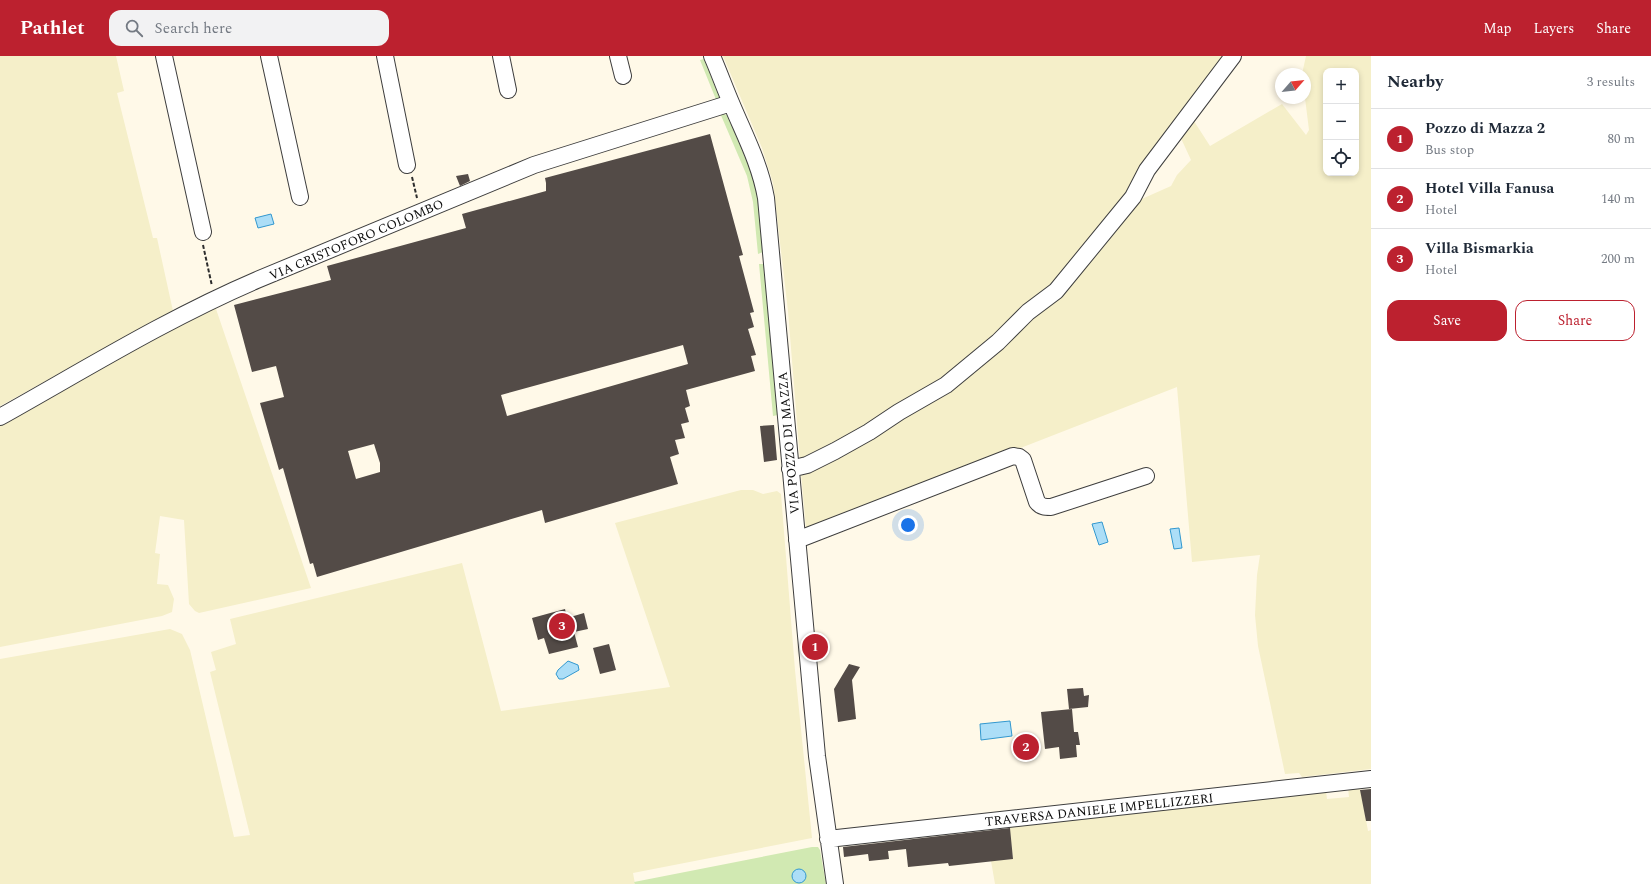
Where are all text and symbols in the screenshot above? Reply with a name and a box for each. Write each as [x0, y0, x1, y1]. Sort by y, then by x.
search box [109, 10, 389, 46]
text: Pathlet [20, 14, 85, 43]
icon: search [123, 17, 145, 39]
text: Search here [155, 17, 232, 40]
text: Map [1483, 18, 1512, 39]
text: Layers [1534, 18, 1574, 39]
text: Share [1596, 18, 1631, 39]
north arrow [1275, 68, 1311, 104]
map controls [1323, 68, 1359, 176]
button: + [1323, 68, 1359, 104]
text: Nearby [1387, 69, 1443, 95]
text: 3 results [1587, 72, 1635, 92]
button: − [1323, 104, 1359, 140]
text: Pozzo di Mazza 2 [1425, 117, 1545, 140]
text: 1 [1396, 129, 1404, 149]
text: 80 m [1608, 129, 1635, 149]
button: locate [1323, 140, 1359, 176]
text: Bus stop [1425, 140, 1474, 160]
text: Hotel Villa Fanusa [1425, 177, 1554, 200]
text: 2 [1396, 189, 1404, 209]
text: 140 m [1601, 189, 1635, 209]
street label: VIA CRISTOFORO COLOMBO [266, 194, 447, 286]
text: Hotel [1425, 200, 1457, 220]
text: Villa Bismarkia [1425, 237, 1534, 260]
text: 3 [1396, 249, 1404, 269]
text: 200 m [1601, 249, 1635, 269]
text: Hotel [1425, 260, 1457, 280]
button: Save [1387, 300, 1507, 341]
button: Share [1515, 300, 1635, 341]
street label: VIA POZZO DI MAZZA [773, 371, 805, 515]
your location [898, 515, 918, 535]
pin: 3 [549, 611, 575, 641]
pin: 1 [802, 632, 828, 662]
pin: 2 [1013, 732, 1039, 762]
street label: TRAVERSA DANIELE IMPELLIZZERI [984, 788, 1214, 832]

